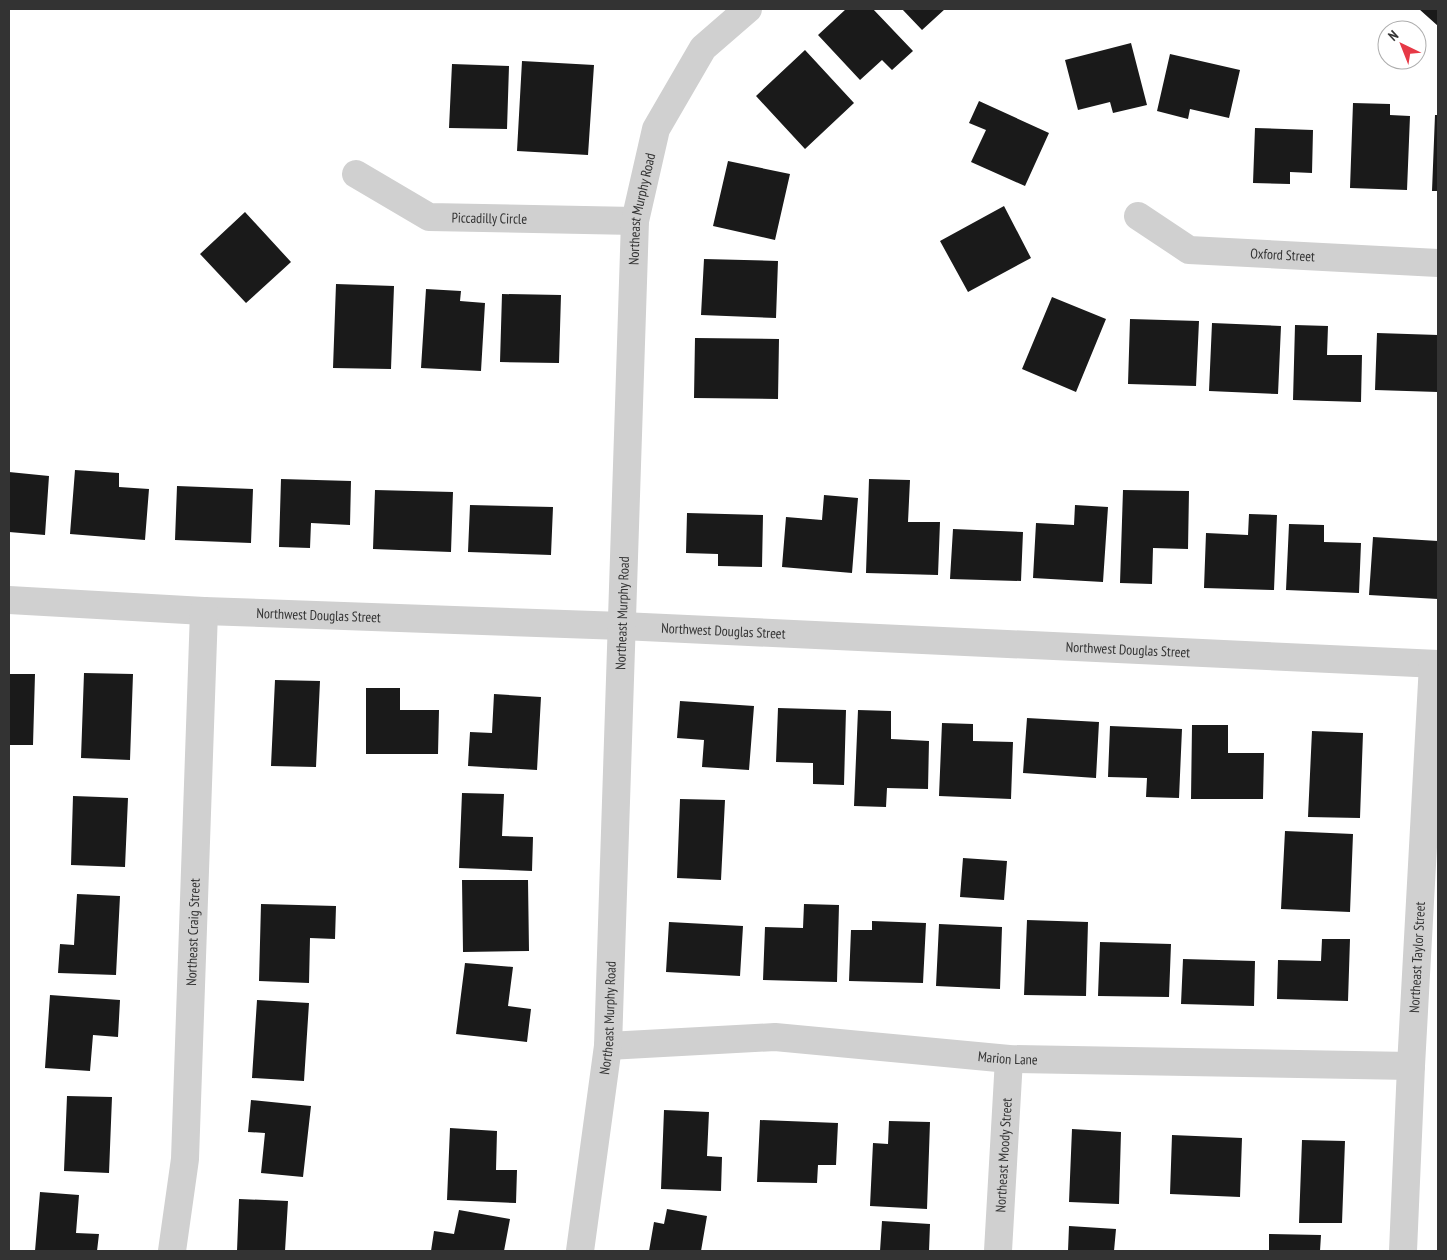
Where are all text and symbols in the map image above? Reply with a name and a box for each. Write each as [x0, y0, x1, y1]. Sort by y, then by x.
north arrow [1377, 20, 1427, 70]
text: N [1384, 26, 1402, 45]
street label: Northeast Murphy Road [625, 151, 659, 265]
street label: Piccadilly Circle [451, 208, 527, 228]
street label: Oxford Street [1250, 244, 1315, 266]
street label: Northeast Murphy Road [611, 556, 633, 670]
street label: Northwest Douglas Street [256, 604, 381, 626]
street label: Northwest Douglas Street [661, 619, 786, 643]
street label: Northwest Douglas Street [1065, 638, 1191, 661]
street label: Northeast Craig Street [182, 878, 204, 986]
street label: Northeast Taylor Street [1405, 901, 1429, 1014]
street label: Northeast Murphy Road [595, 961, 620, 1076]
street label: Marion Lane [977, 1047, 1038, 1069]
street label: Northeast Moody Street [991, 1097, 1016, 1213]

